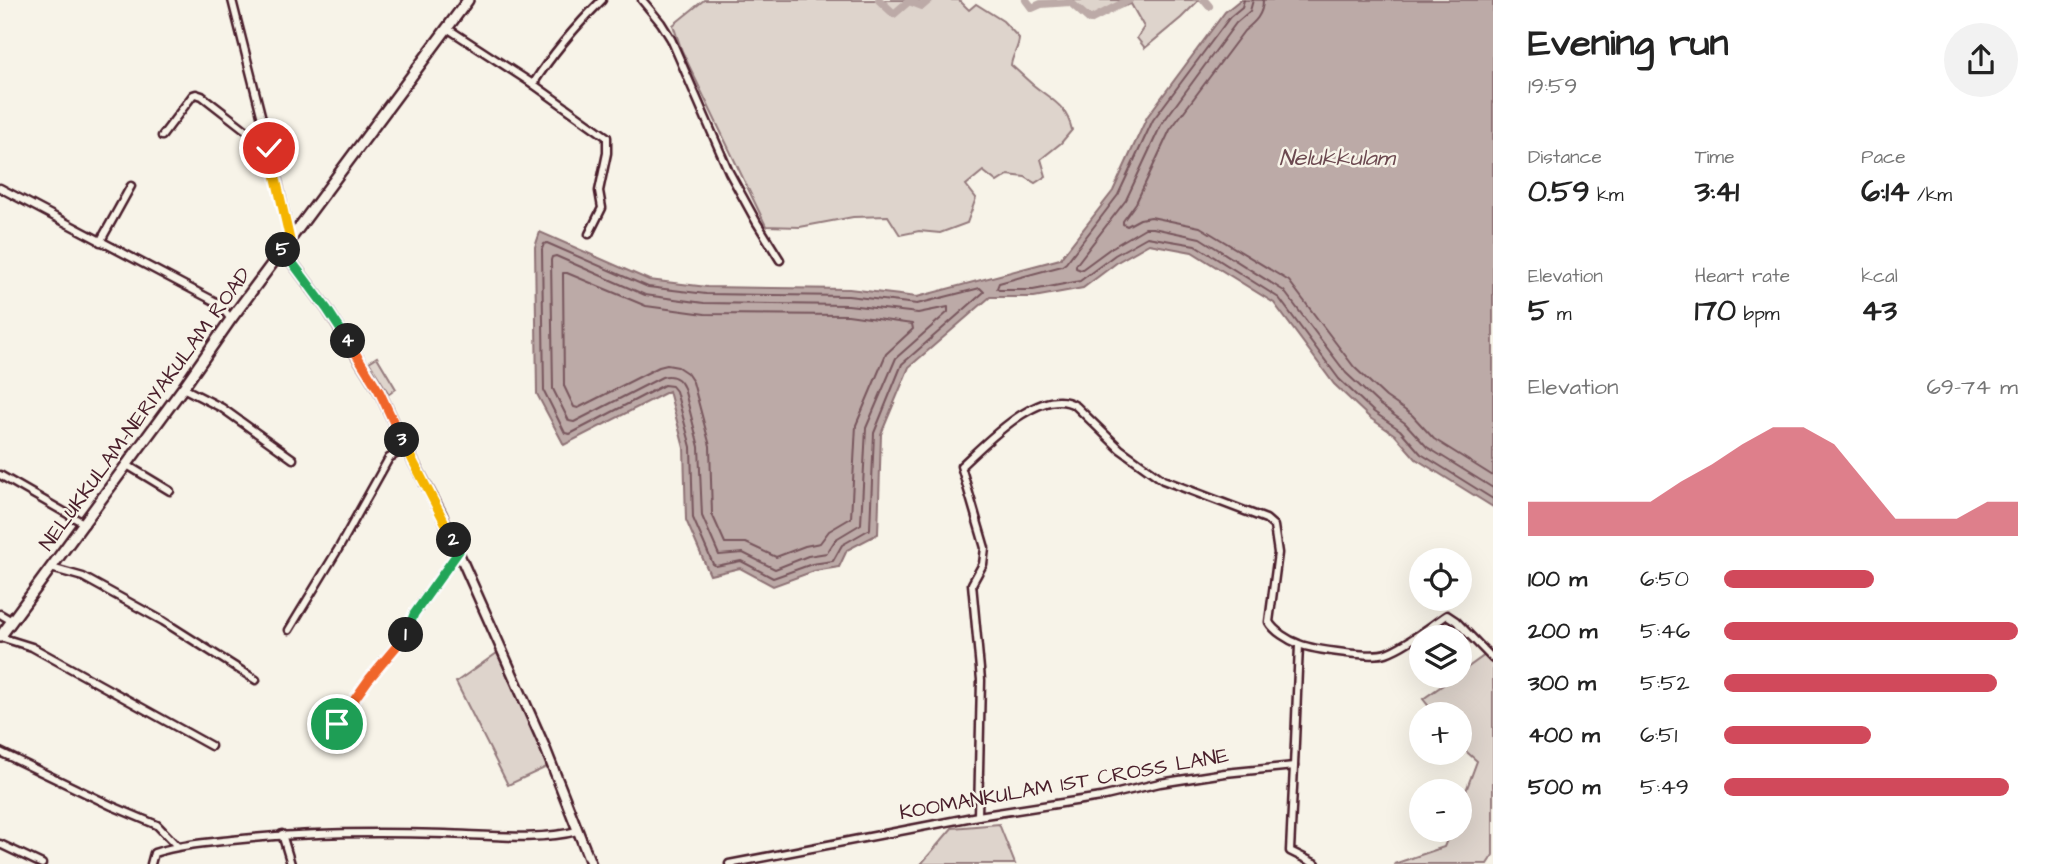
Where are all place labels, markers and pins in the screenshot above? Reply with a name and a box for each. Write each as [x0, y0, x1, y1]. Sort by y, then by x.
pin [239, 118, 299, 178]
pin: 5 [266, 232, 300, 268]
pin: 4 [330, 324, 366, 358]
pin: 3 [384, 422, 420, 458]
pin: 2 [436, 522, 472, 558]
pin: 1 [388, 618, 424, 652]
pin [307, 694, 367, 754]

